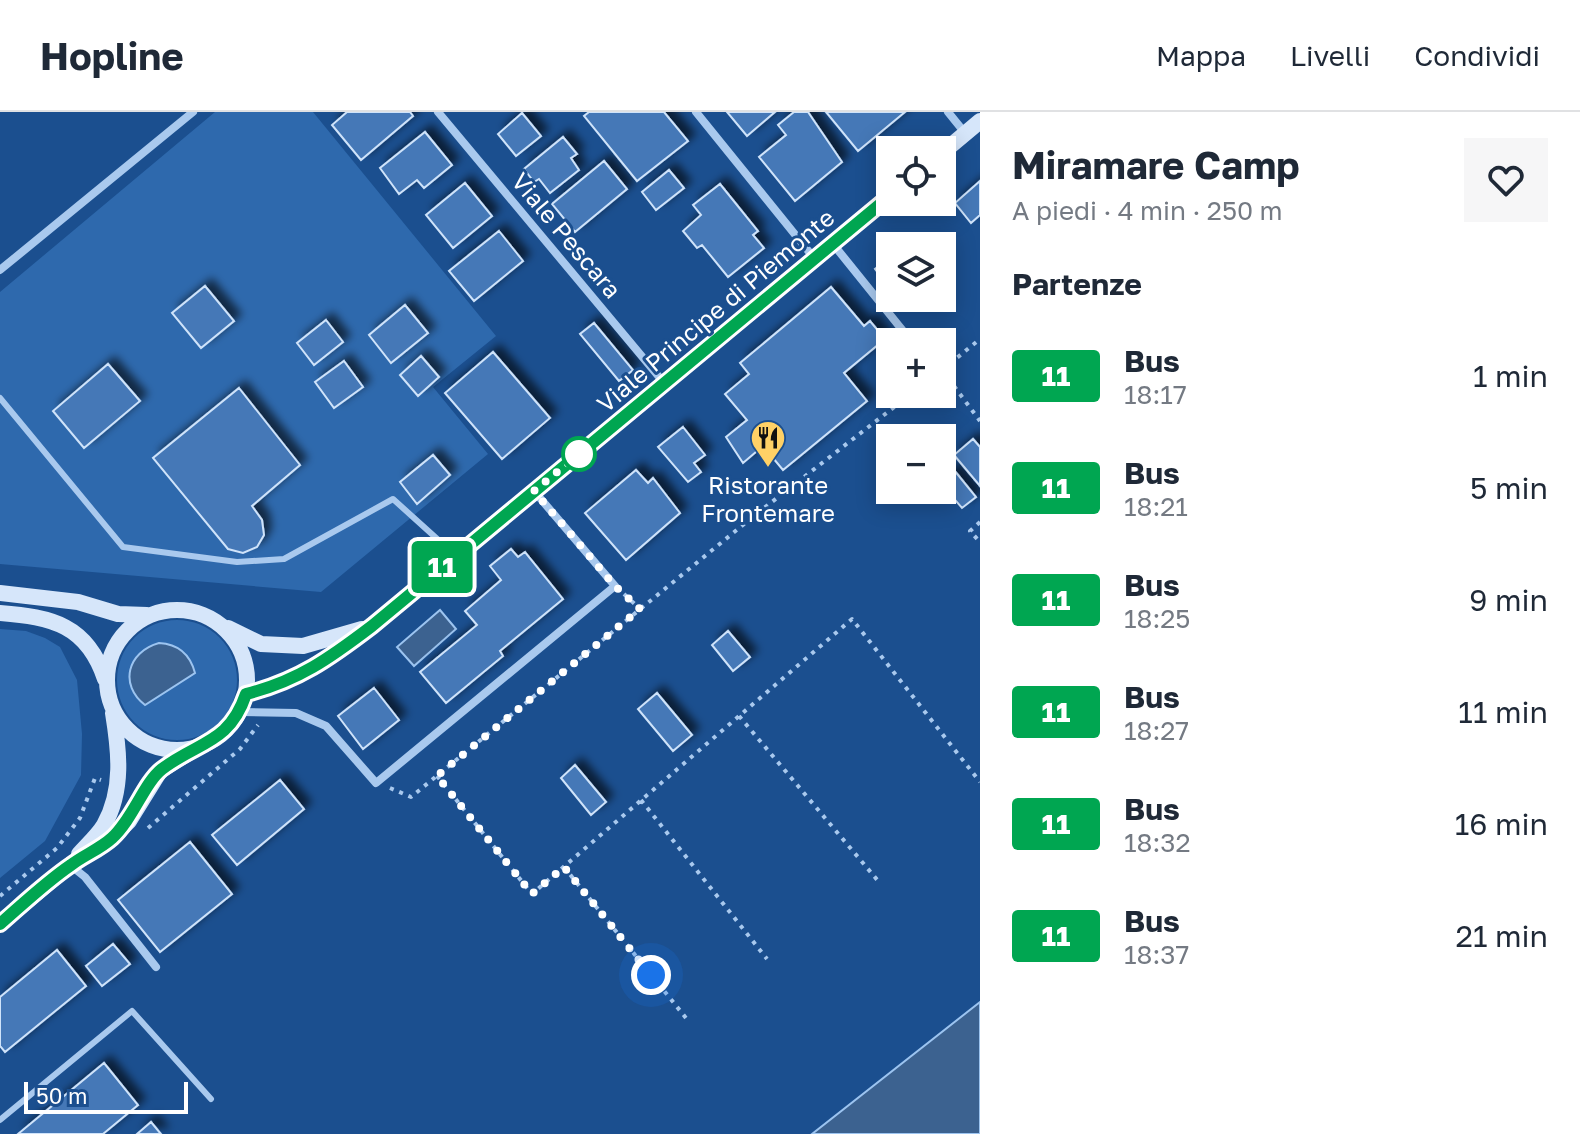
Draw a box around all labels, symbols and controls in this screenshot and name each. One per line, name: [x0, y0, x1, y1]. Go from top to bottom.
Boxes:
text: Hopline: [40, 33, 184, 78]
text: Mappa: [1156, 39, 1246, 72]
text: Livelli: [1290, 39, 1370, 72]
text: Condividi: [1414, 39, 1540, 72]
map controls: [876, 136, 956, 504]
button: locate: [876, 136, 956, 216]
button: heart: [1464, 138, 1548, 222]
text: Miramare Camp: [1012, 142, 1300, 187]
street label: Viale Pescara: [506, 166, 628, 304]
text: A piedi · 4 min · 250 m: [1012, 195, 1283, 226]
street label: Viale Principe di Piemonte: [590, 202, 840, 418]
button: layers: [876, 232, 956, 312]
text: Partenze: [1012, 266, 1142, 302]
button: +: [876, 328, 956, 408]
text: Bus: [1124, 343, 1180, 379]
text: 1 min: [1473, 358, 1548, 394]
text: 11: [1042, 359, 1070, 392]
text: 18:17: [1124, 379, 1187, 410]
restaurant icon: Ristorante Frontemare: [749, 419, 787, 469]
button: −: [876, 424, 956, 504]
unlabelled marker: [562, 437, 596, 471]
text: Bus: [1124, 455, 1180, 491]
place label: Ristorante Frontemare: [701, 470, 835, 527]
text: 5 min: [1470, 470, 1548, 506]
text: 11: [1042, 471, 1070, 504]
text: 18:21: [1124, 491, 1188, 522]
line badge: 11: [406, 541, 478, 593]
text: 11: [428, 550, 456, 583]
text: Bus: [1124, 567, 1180, 603]
text: 9 min: [1469, 582, 1548, 618]
text: 11: [1042, 583, 1070, 616]
text: 18:25: [1124, 603, 1190, 634]
text: Bus: [1124, 679, 1180, 715]
text: 11 min: [1458, 694, 1548, 730]
text: 11: [1042, 695, 1070, 728]
text: 18:27: [1124, 715, 1189, 746]
text: Bus: [1124, 791, 1180, 827]
text: 16 min: [1455, 806, 1548, 842]
text: 11: [1042, 807, 1070, 840]
text: 18:32: [1124, 827, 1191, 858]
text: Bus: [1124, 903, 1180, 939]
text: 21 min: [1456, 918, 1548, 954]
text: 11: [1042, 919, 1070, 952]
text: 18:37: [1124, 939, 1189, 970]
your location: [631, 955, 671, 995]
scale bar: [24, 1078, 188, 1114]
text: 50 m: [36, 1082, 87, 1109]

